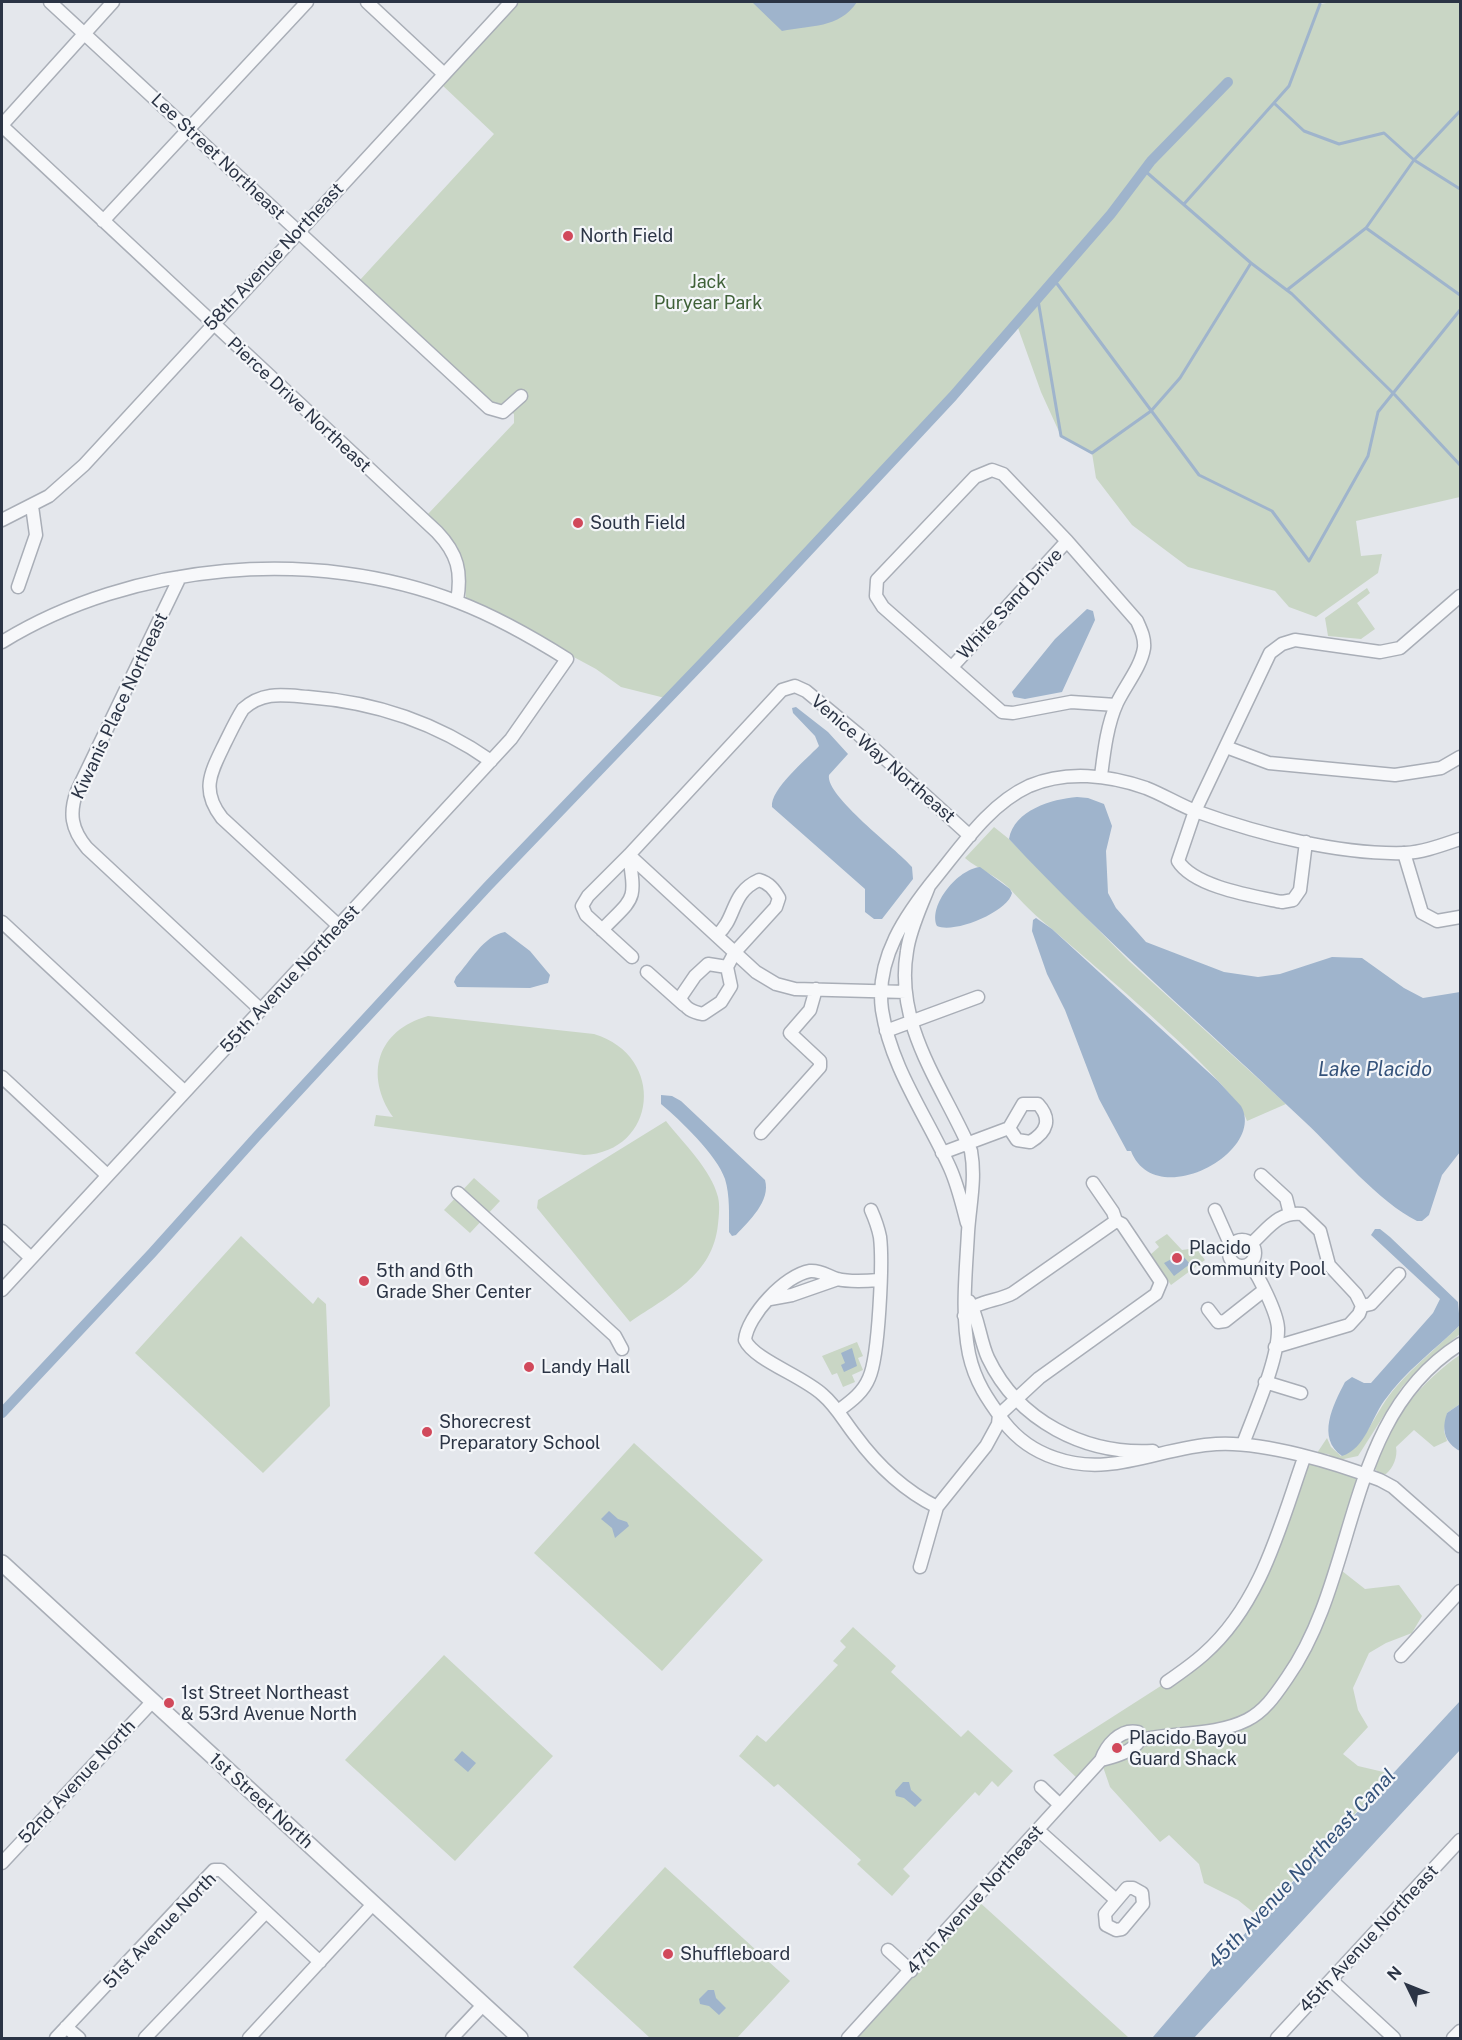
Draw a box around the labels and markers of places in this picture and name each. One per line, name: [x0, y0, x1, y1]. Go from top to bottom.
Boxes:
place label: North Field: [580, 225, 673, 247]
marker: North Field: [561, 229, 575, 243]
place label: South Field: [590, 512, 685, 534]
marker: South Field: [571, 516, 585, 530]
place label: Placido Community Pool: [1189, 1237, 1326, 1280]
marker: Placido Community Pool: [1170, 1251, 1184, 1265]
place label: 5th and 6th Grade Sher Center: [376, 1260, 532, 1302]
marker: 5th and 6th Grade Sher Center: [357, 1274, 371, 1288]
place label: Landy Hall: [541, 1356, 631, 1378]
marker: Landy Hall: [522, 1360, 536, 1374]
place label: Shorecrest Preparatory School: [439, 1411, 601, 1454]
marker: Shorecrest Preparatory School: [420, 1425, 434, 1439]
place label: 1st Street Northeast & 53rd Avenue North: [181, 1682, 357, 1724]
marker: 1st Street Northeast & 53rd Avenue North: [162, 1696, 176, 1710]
place label: Placido Bayou Guard Shack: [1129, 1727, 1247, 1770]
marker: Placido Bayou Guard Shack: [1110, 1741, 1124, 1755]
place label: Shuffleboard: [680, 1943, 790, 1965]
marker: Shuffleboard: [661, 1947, 675, 1961]

